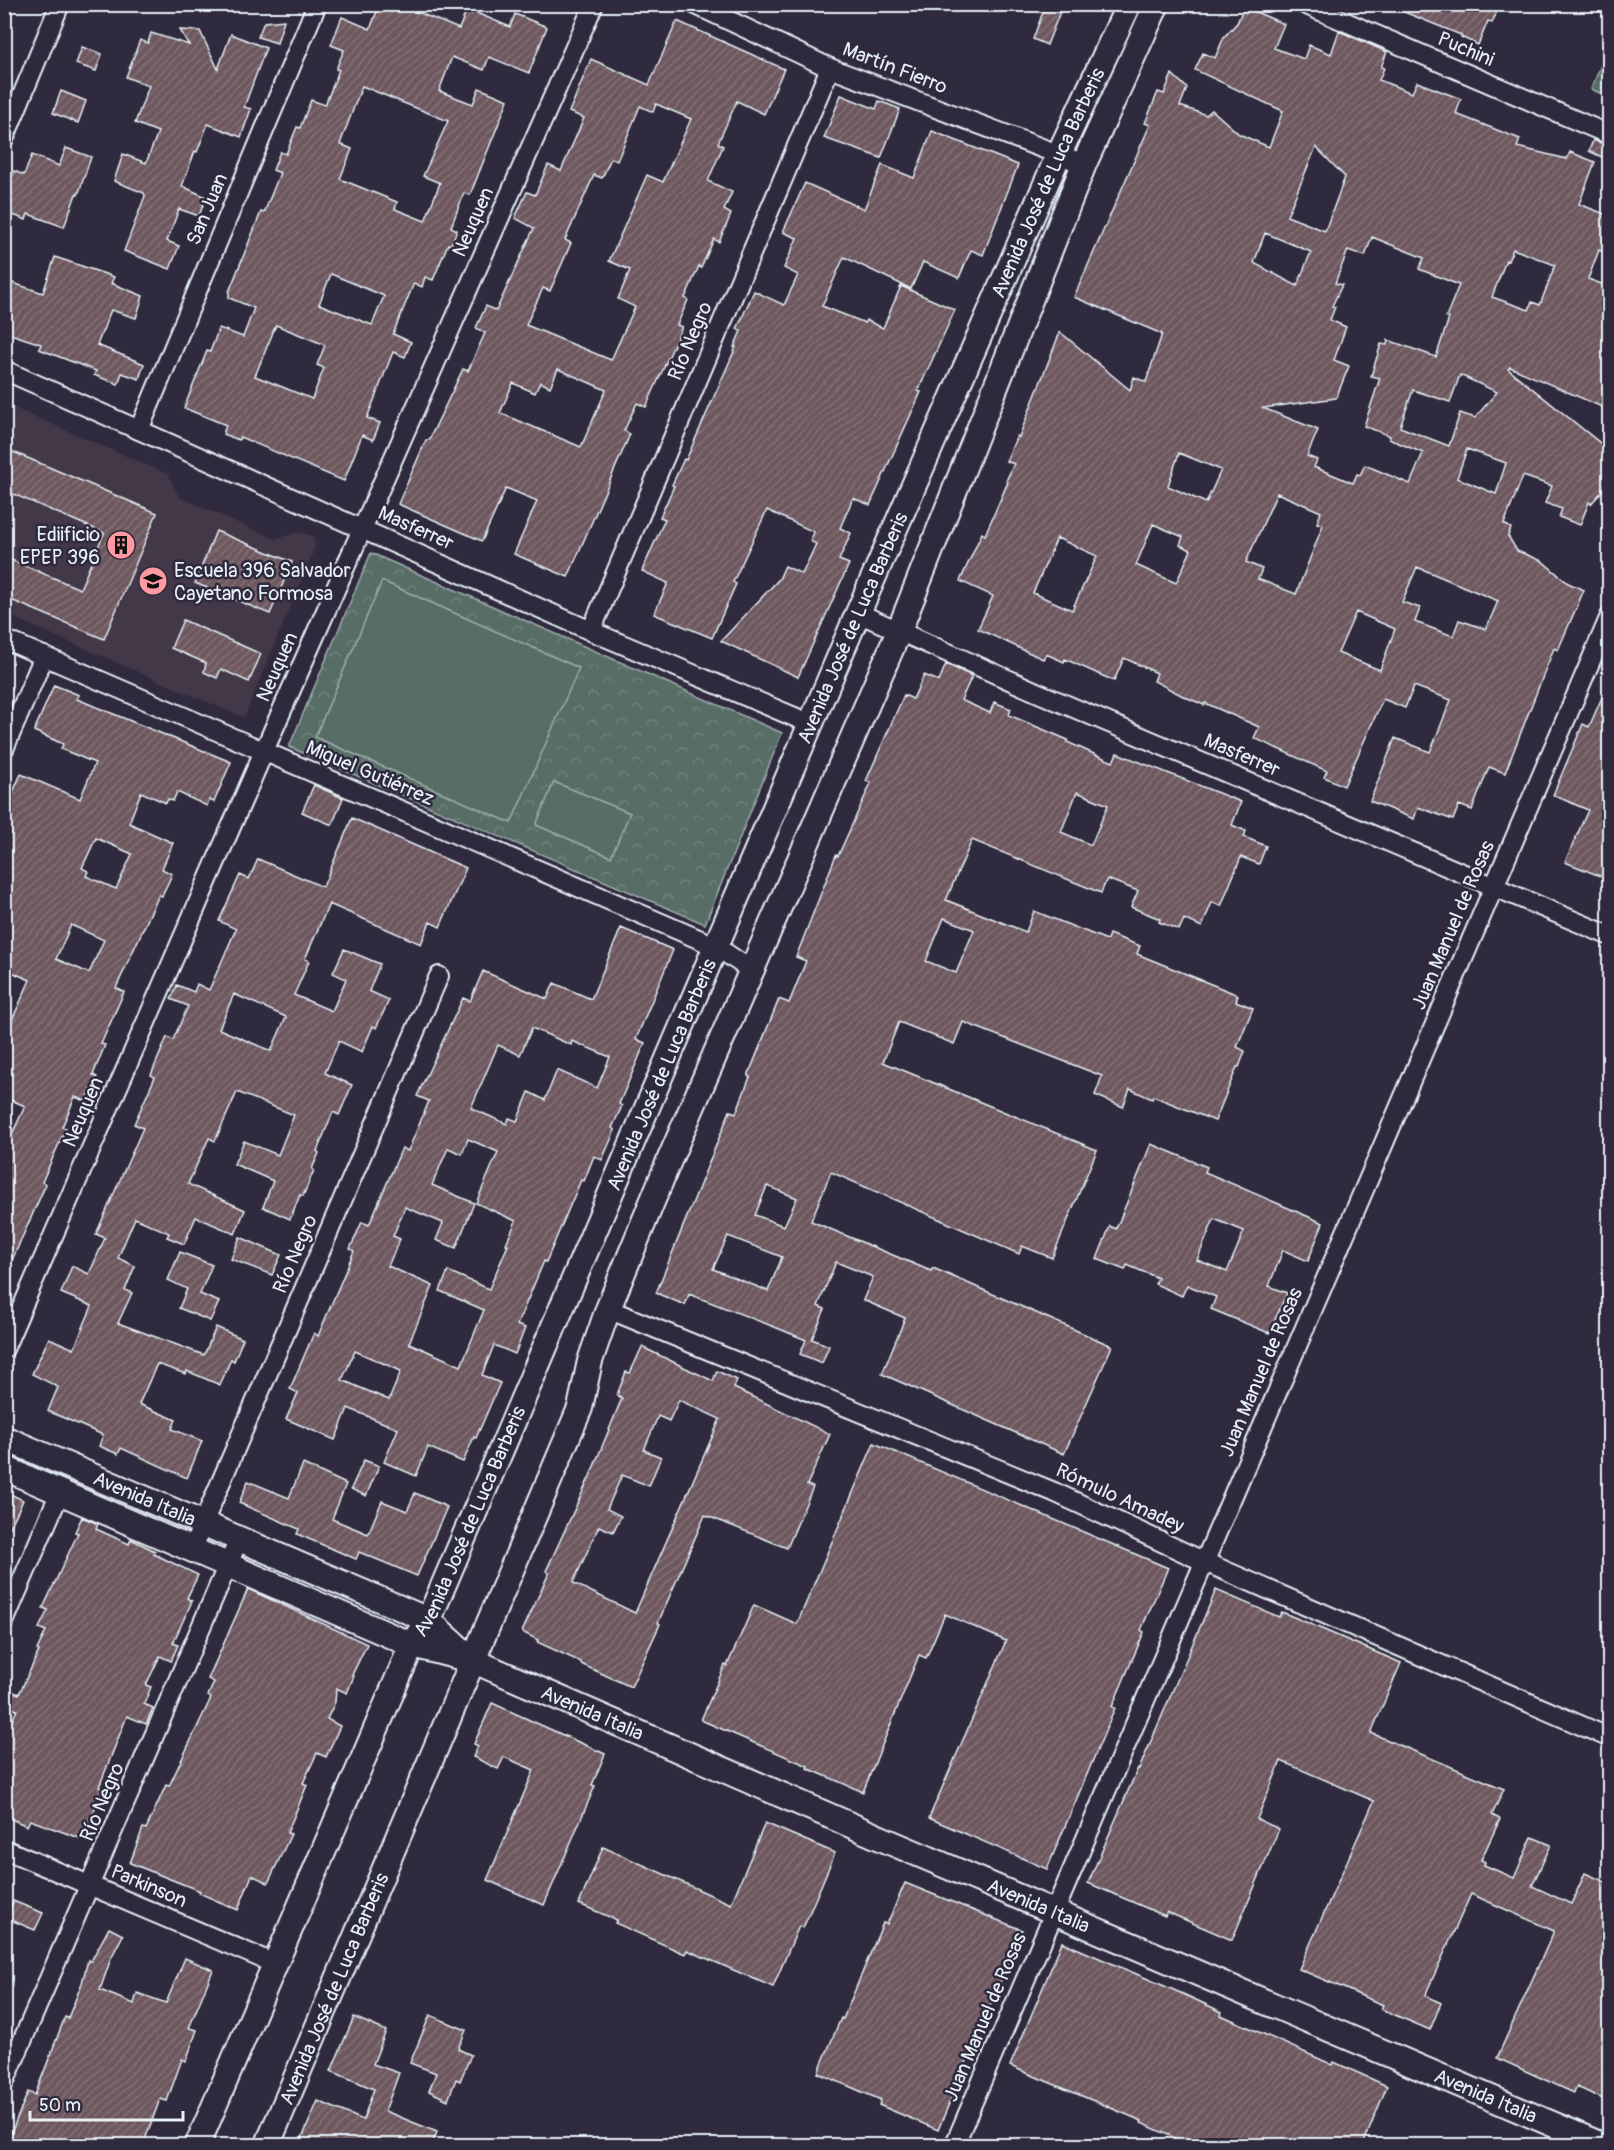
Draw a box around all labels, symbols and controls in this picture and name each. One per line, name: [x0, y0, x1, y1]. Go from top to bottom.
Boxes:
street label: Puchini: [1434, 26, 1498, 72]
street label: Martín Fierro: [839, 37, 951, 100]
street label: Avenida José de Luca Barberis: [985, 64, 1110, 302]
street label: San Juan: [181, 169, 233, 249]
street label: Neuquen: [447, 183, 499, 261]
street label: Río Negro: [662, 298, 718, 384]
street label: Masferrer: [374, 500, 458, 556]
street label: Avenida José de Luca Barberis: [791, 508, 913, 747]
place label: Ediificio EPEP 396: [20, 522, 100, 570]
building icon: Ediificio EPEP 396: [105, 529, 137, 561]
place label: Escuela 396 Salvador Cayetano Formosa: [174, 558, 351, 606]
school or university icon: Escuela 396 Salvador Cayetano Formosa: [137, 565, 169, 597]
street label: Neuquen: [251, 628, 303, 706]
street label: Masferrer: [1200, 728, 1284, 782]
street label: Miguel Gutiérrez: [302, 735, 438, 811]
street label: Juan Manuel de Rosas: [1406, 837, 1500, 1013]
street label: Avenida José de Luca Barberis: [601, 955, 722, 1194]
street label: Neuquen: [57, 1073, 109, 1151]
street label: Río Negro: [267, 1211, 323, 1297]
street label: Juan Manuel de Rosas: [1214, 1284, 1308, 1460]
street label: Avenida José de Luca Barberis: [408, 1402, 531, 1641]
street label: Rómulo Amadey: [1052, 1457, 1188, 1539]
street label: Avenida Italia: [89, 1465, 200, 1531]
street label: Avenida Italia: [537, 1679, 648, 1746]
street label: Río Negro: [74, 1759, 130, 1845]
street label: Parkinson: [107, 1859, 191, 1913]
street label: Avenida José de Luca Barberis: [274, 1869, 394, 2108]
street label: Avenida Italia: [983, 1872, 1094, 1938]
street label: Juan Manuel de Rosas: [938, 1929, 1032, 2105]
street label: Avenida Italia: [1431, 2063, 1541, 2129]
scale bar: [30, 2084, 183, 2122]
text: 50 m: [39, 2094, 81, 2117]

